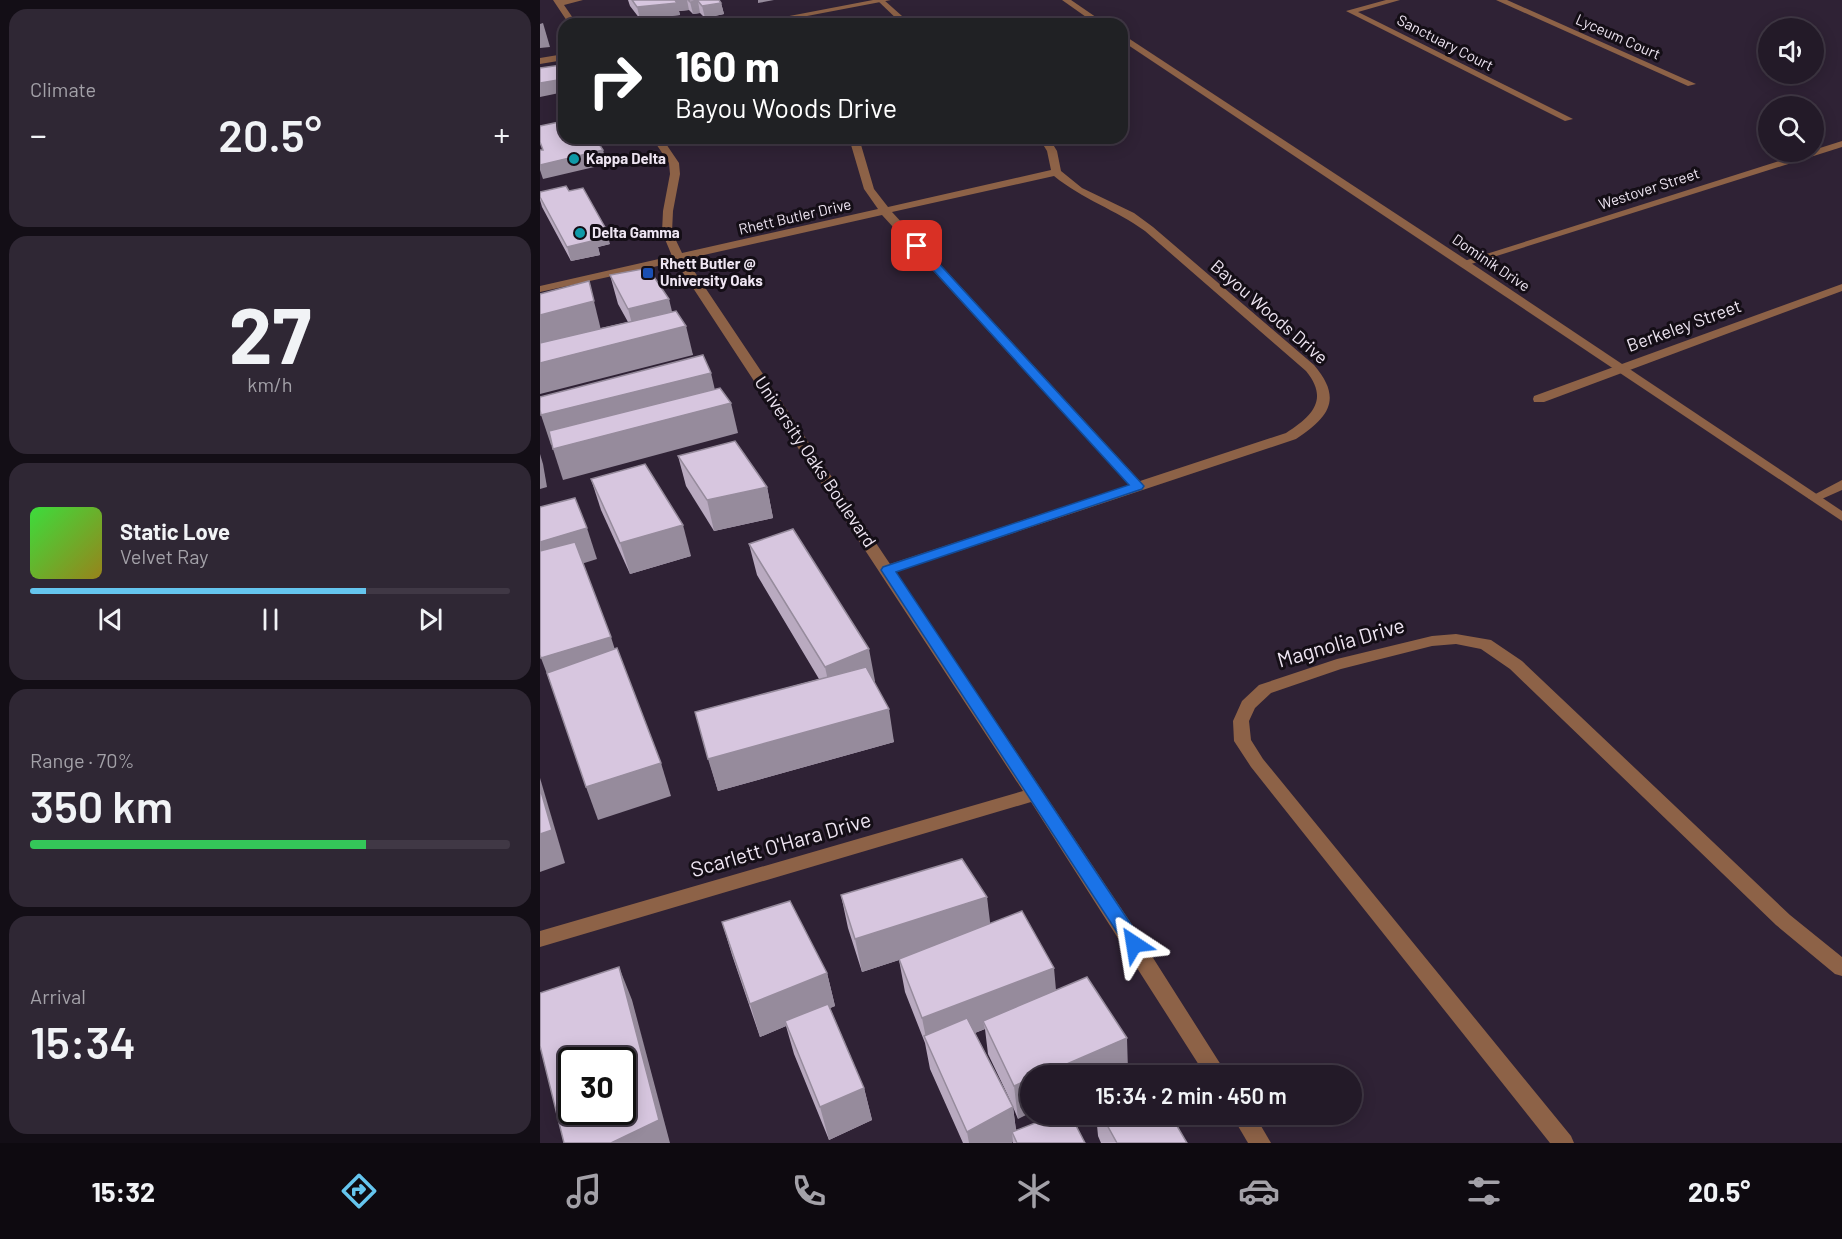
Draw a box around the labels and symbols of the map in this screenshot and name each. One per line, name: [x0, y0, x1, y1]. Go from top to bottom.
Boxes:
street label: Lyceum Court: [1573, 9, 1663, 63]
street label: Sanctuary Court: [1394, 10, 1497, 74]
place label: Kappa Delta: [586, 149, 666, 167]
marker: Kappa Delta: [567, 152, 581, 166]
street label: Westover Street: [1596, 163, 1701, 213]
street label: Rhett Butler Drive: [737, 194, 853, 238]
pin: [891, 220, 942, 271]
place label: Delta Gamma: [592, 223, 680, 241]
marker: Delta Gamma: [573, 226, 587, 240]
street label: Dominik Drive: [1449, 230, 1534, 295]
place label: Rhett Butler @ University Oaks: [660, 254, 763, 289]
street label: Bayou Woods Drive: [1207, 254, 1333, 368]
marker: Rhett Butler @ University Oaks: [641, 266, 655, 280]
street label: Berkeley Street: [1623, 294, 1744, 356]
street label: University Oaks Boulevard: [750, 372, 881, 551]
street label: Magnolia Drive: [1274, 611, 1407, 672]
street label: Scarlett O'Hara Drive: [687, 806, 874, 881]
position arrow: [1102, 912, 1166, 976]
speed limit sign: 30: [558, 1047, 636, 1125]

